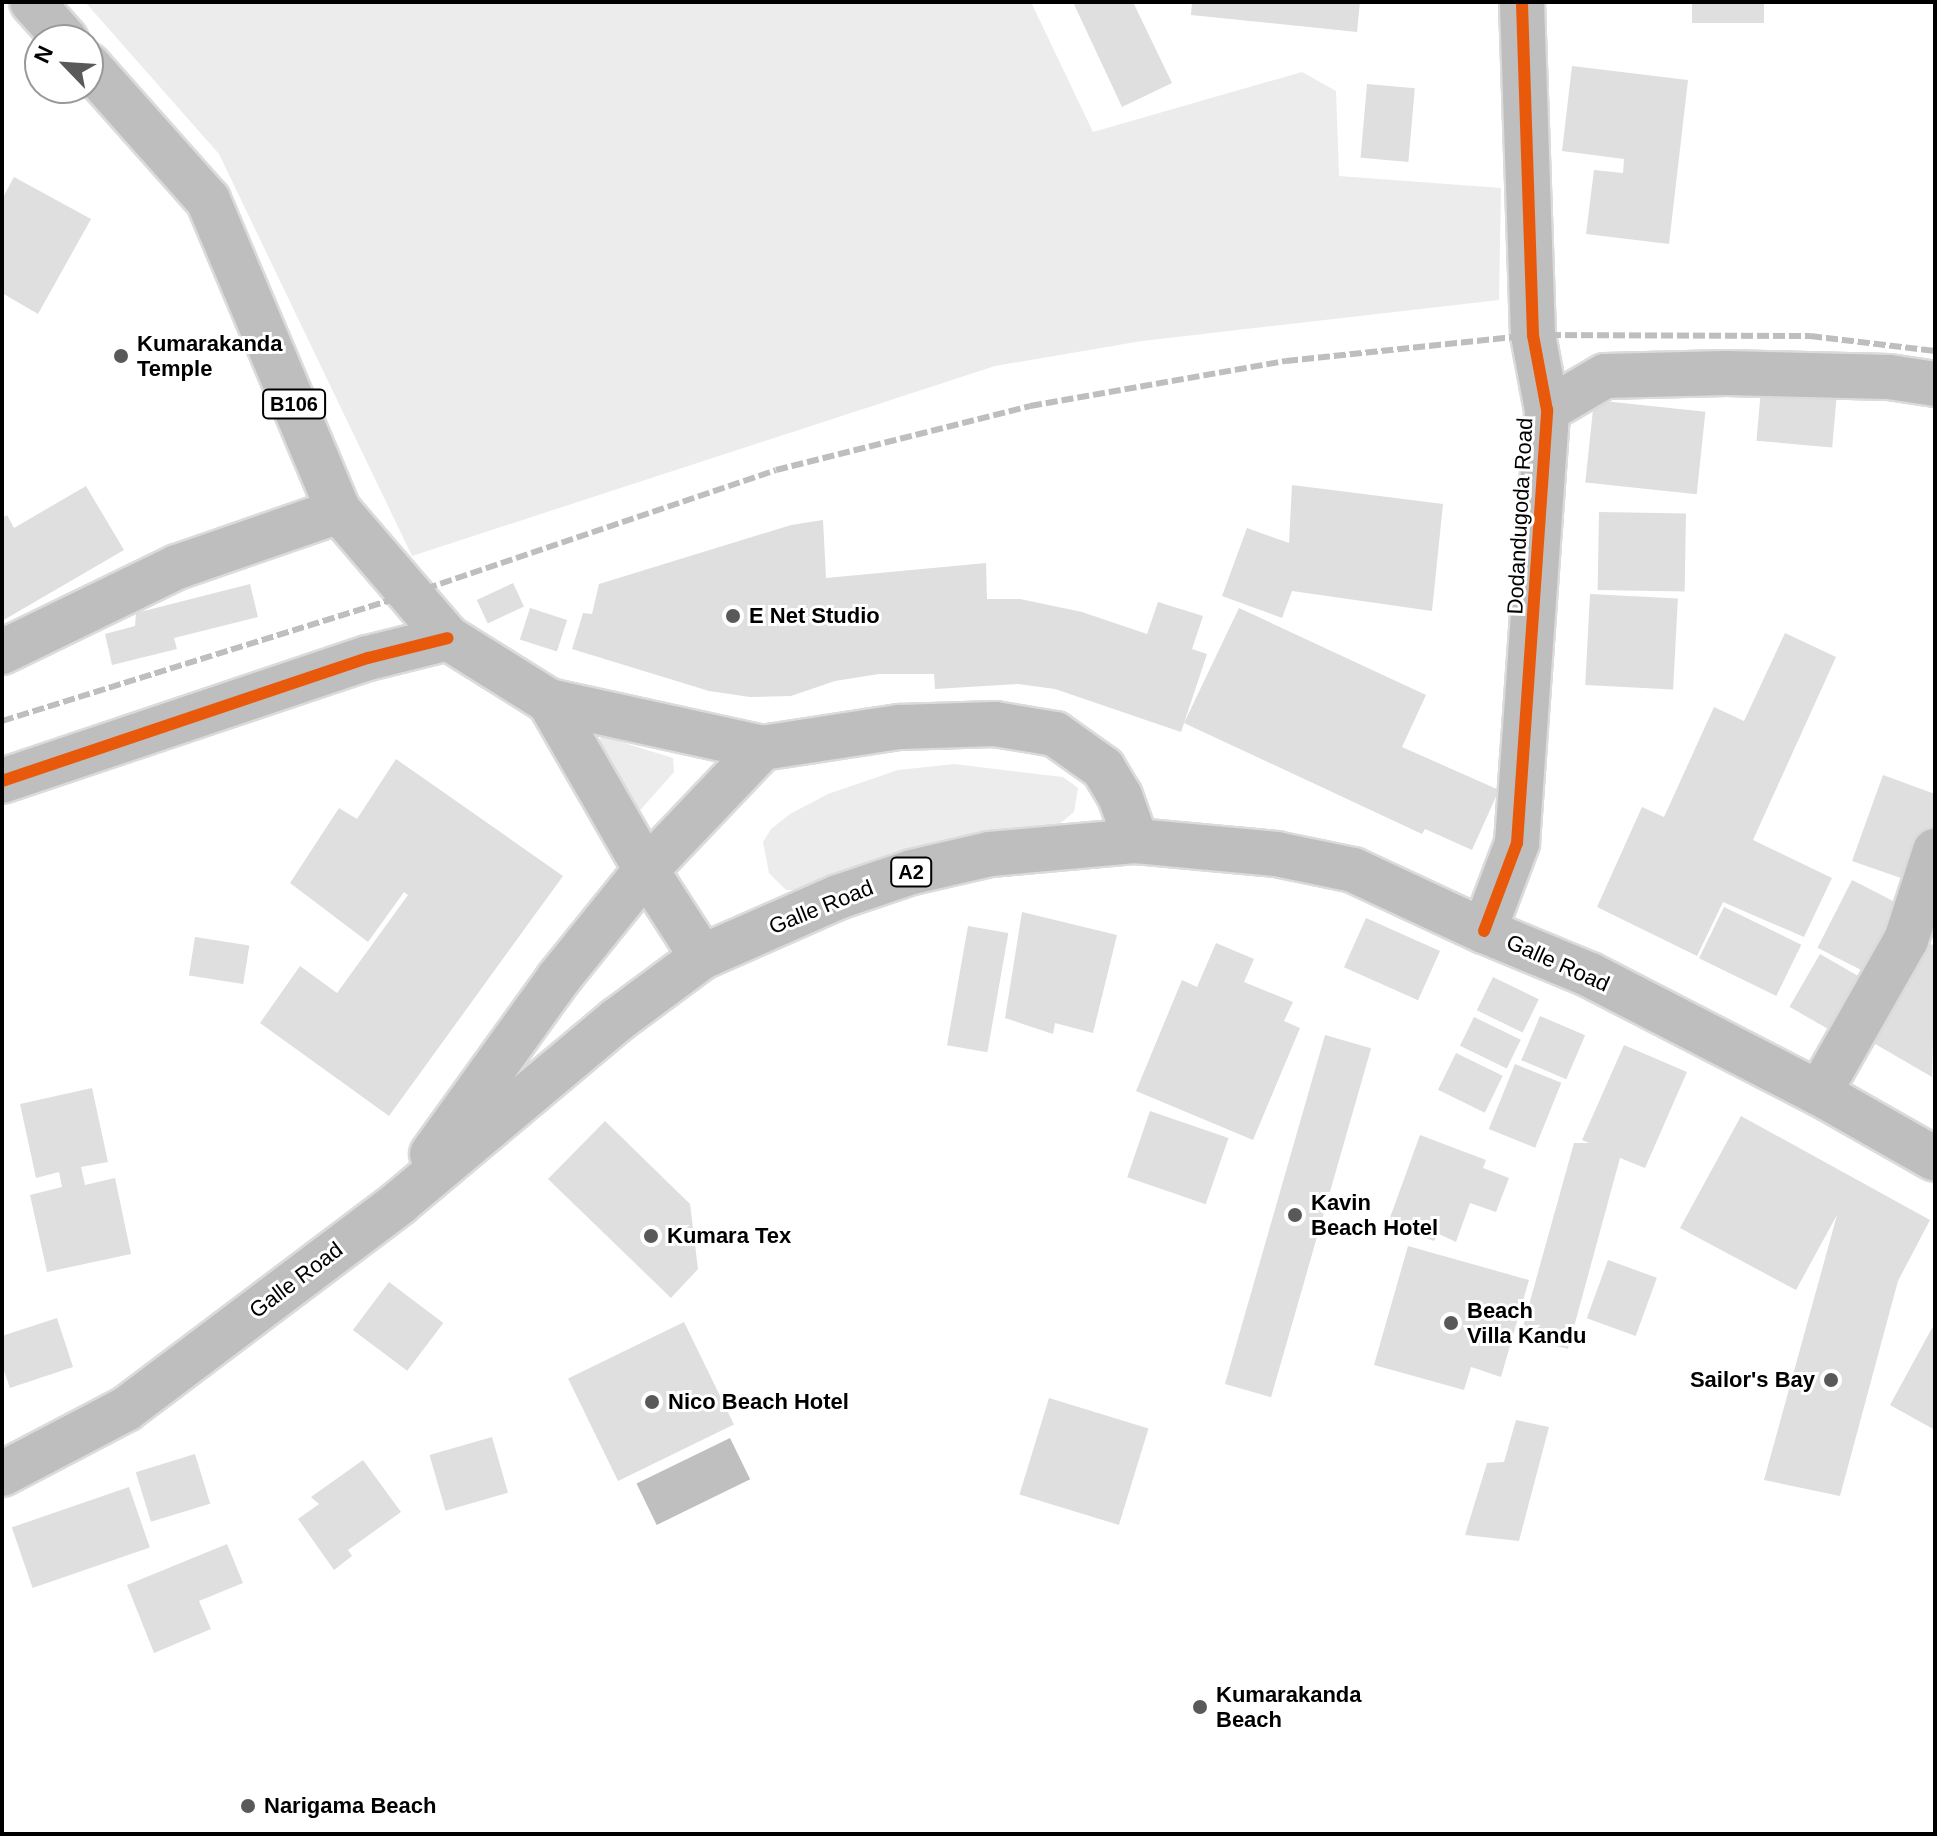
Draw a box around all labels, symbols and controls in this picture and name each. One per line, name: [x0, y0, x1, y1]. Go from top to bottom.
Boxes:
north arrow: [24, 24, 104, 104]
text: N: [29, 42, 58, 67]
place label: Kumarakanda Temple: [137, 330, 283, 382]
marker: Kumarakanda Temple: [112, 347, 130, 365]
road number: B106: [262, 388, 326, 420]
street label: Dodandugoda Road: [1502, 417, 1538, 615]
place label: E Net Studio: [749, 603, 880, 629]
marker: E Net Studio: [724, 607, 742, 625]
road number: A2: [889, 856, 933, 888]
street label: Galle Road: [765, 874, 877, 940]
street label: Galle Road: [1502, 929, 1614, 997]
place label: Kavin Beach Hotel: [1311, 1189, 1438, 1240]
marker: Kavin Beach Hotel: [1286, 1206, 1304, 1224]
place label: Kumara Tex: [667, 1223, 791, 1249]
marker: Kumara Tex: [642, 1227, 660, 1245]
street label: Galle Road: [244, 1236, 348, 1324]
place label: Beach Villa Kandu: [1467, 1297, 1586, 1348]
marker: Beach Villa Kandu: [1442, 1314, 1460, 1332]
place label: Sailor's Bay: [1690, 1367, 1815, 1393]
marker: Sailor's Bay: [1822, 1371, 1840, 1389]
place label: Nico Beach Hotel: [668, 1389, 849, 1415]
marker: Nico Beach Hotel: [643, 1393, 661, 1411]
place label: Kumarakanda Beach: [1216, 1681, 1362, 1732]
marker: Kumarakanda Beach: [1191, 1698, 1209, 1716]
place label: Narigama Beach: [264, 1793, 436, 1819]
marker: Narigama Beach: [239, 1797, 257, 1815]

